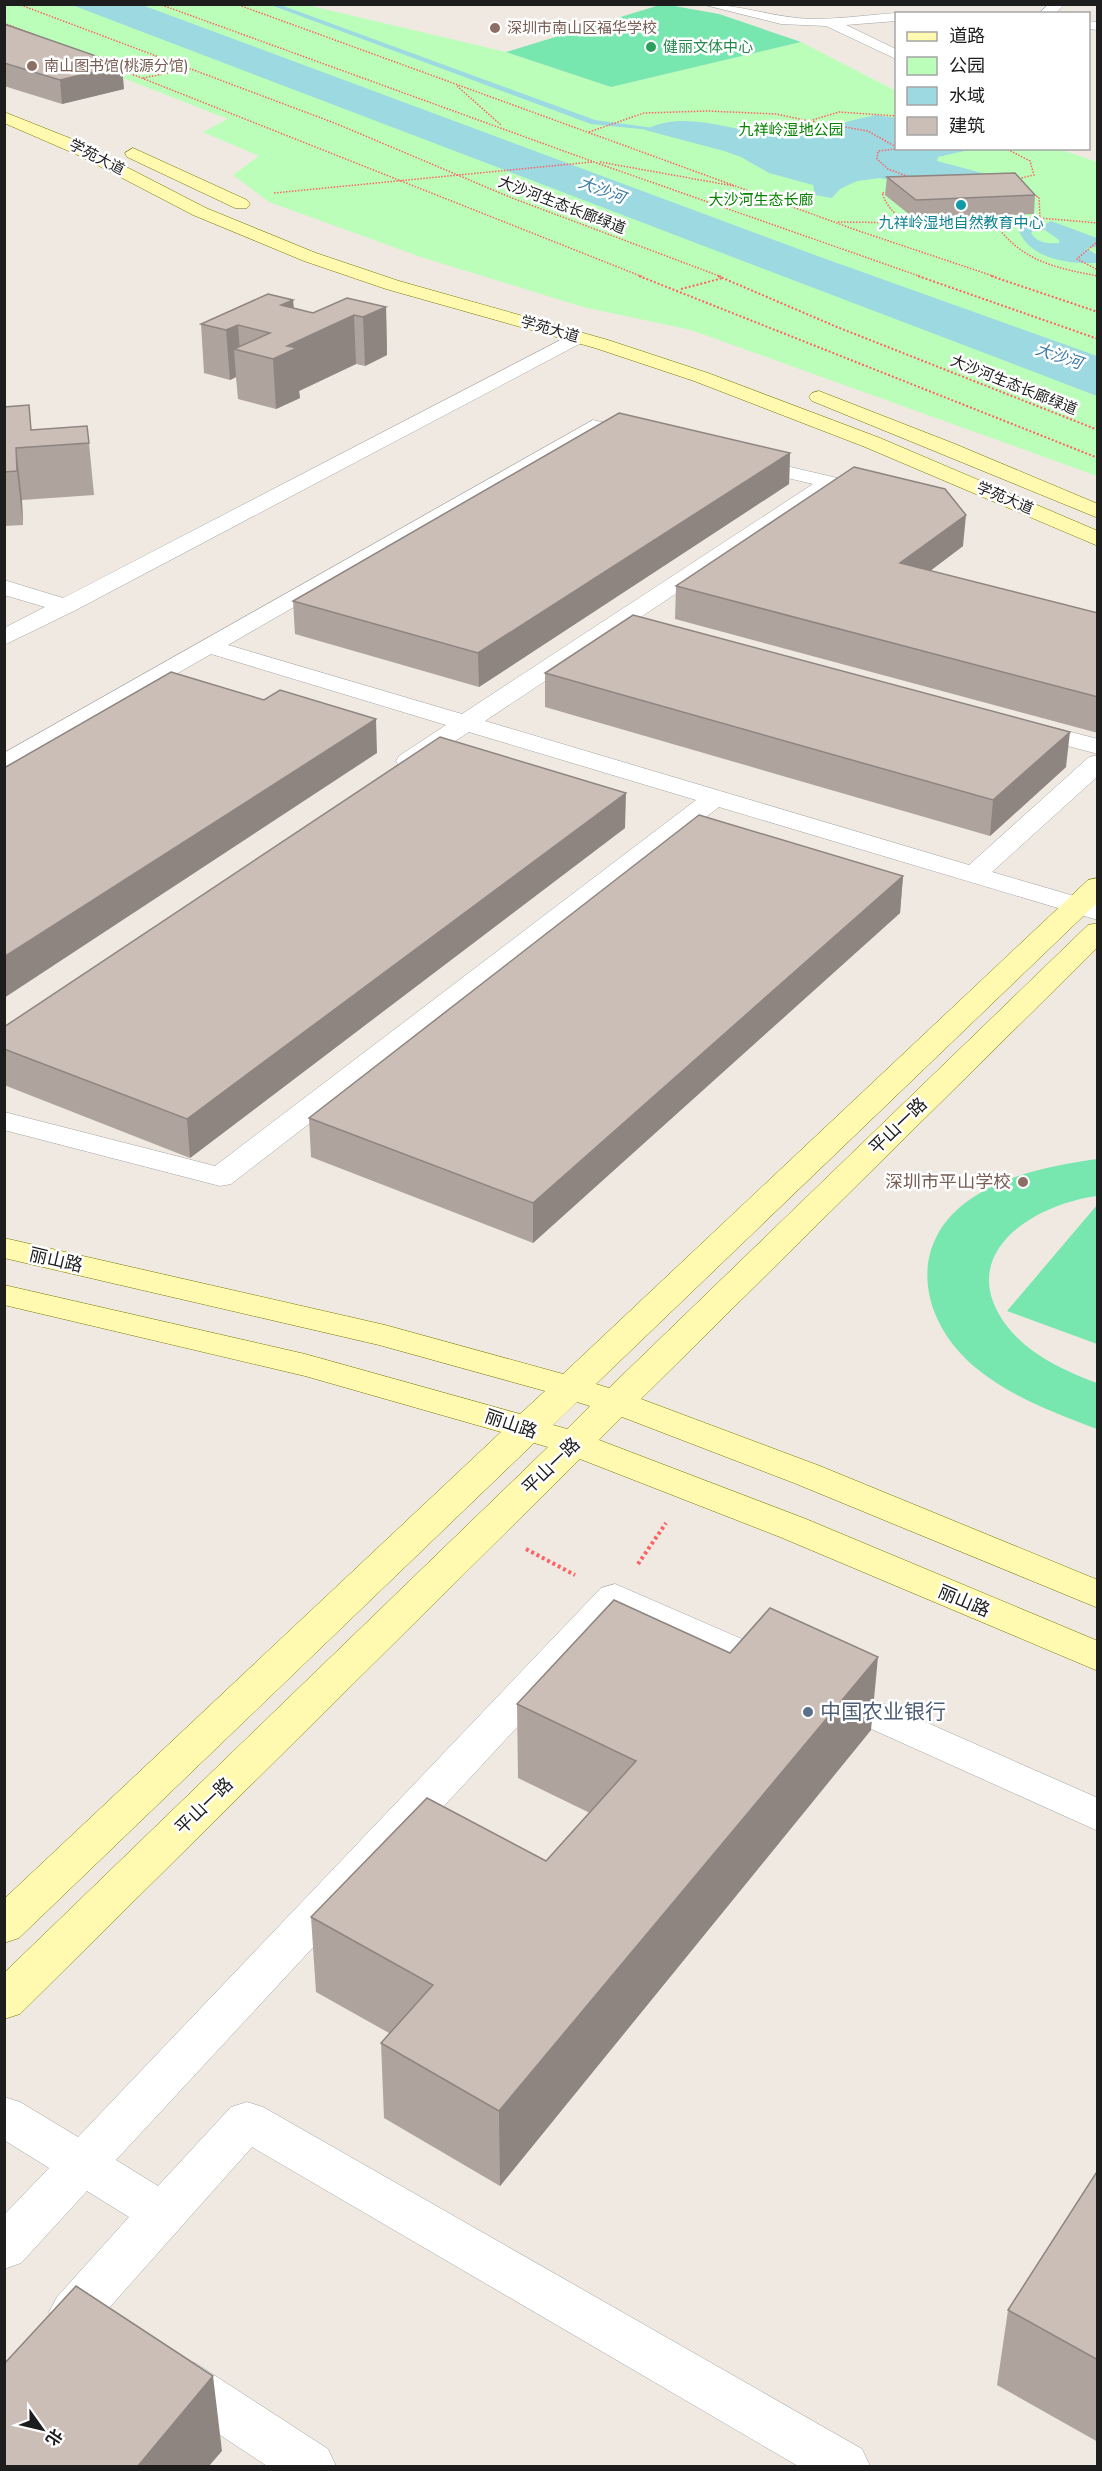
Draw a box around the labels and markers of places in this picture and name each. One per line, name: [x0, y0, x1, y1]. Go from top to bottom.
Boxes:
place label: 深圳市南山区福华学校: [507, 17, 657, 39]
marker: 深圳市南山区福华学校: [488, 21, 502, 35]
place label: 健丽文体中心: [663, 36, 753, 58]
marker: 健丽文体中心: [644, 40, 658, 54]
place label: 南山图书馆(桃源分馆): [44, 55, 188, 77]
marker: 南山图书馆(桃源分馆): [25, 59, 39, 73]
marker: 九祥岭湿地自然教育中心: [954, 198, 968, 212]
place label: 九祥岭湿地自然教育中心: [878, 212, 1044, 234]
place label: 深圳市平山学校: [885, 1169, 1011, 1195]
marker: 深圳市平山学校: [1016, 1175, 1030, 1189]
place label: 中国农业银行: [820, 1697, 946, 1727]
marker: 中国农业银行: [801, 1705, 815, 1719]

